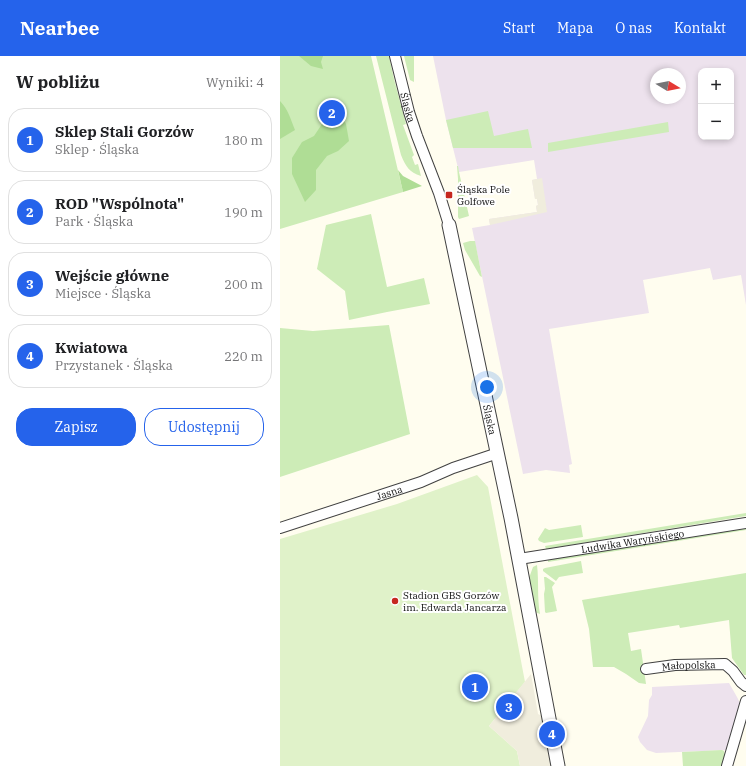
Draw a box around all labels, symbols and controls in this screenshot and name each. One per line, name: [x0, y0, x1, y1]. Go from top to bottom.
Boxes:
text: Nearbee: [20, 16, 99, 40]
text: Start: [503, 19, 535, 37]
text: Mapa: [557, 19, 593, 37]
text: O nas: [615, 19, 652, 37]
text: Kontakt: [674, 19, 726, 37]
north arrow: [650, 68, 686, 104]
map controls: [698, 68, 734, 140]
button: +: [698, 68, 734, 104]
text: W pobliżu: [16, 71, 100, 93]
text: Wyniki: 4: [206, 74, 264, 91]
street label: Śląska: [398, 91, 419, 125]
pin: 2: [319, 98, 345, 128]
button: −: [698, 104, 734, 140]
text: Sklep Stali Gorzów: [55, 122, 194, 141]
text: 1: [26, 132, 34, 149]
text: 180 m: [224, 132, 263, 149]
text: Sklep · Śląska: [55, 141, 139, 158]
place label: Śląska Pole Golfowe: [457, 183, 510, 208]
marker: Śląska Pole Golfowe: [444, 190, 454, 200]
text: ROD "Wspólnota": [55, 194, 184, 213]
text: 2: [26, 204, 34, 221]
text: 190 m: [224, 204, 263, 221]
text: Park · Śląska: [55, 213, 133, 230]
text: Wejście główne: [55, 266, 169, 285]
text: 3: [26, 276, 34, 293]
text: 200 m: [224, 276, 263, 293]
text: Miejsce · Śląska: [55, 285, 151, 302]
text: Kwiatowa: [55, 338, 128, 357]
text: 4: [26, 348, 34, 365]
text: 220 m: [224, 348, 263, 365]
text: Przystanek · Śląska: [55, 357, 173, 374]
your location: [477, 377, 497, 397]
street label: Śląska: [481, 403, 500, 436]
button: Zapisz: [16, 408, 136, 446]
button: Udostępnij: [144, 408, 264, 446]
street label: Jasna: [375, 482, 405, 503]
street label: Ludwika Waryńskiego: [580, 526, 685, 556]
place label: Stadion GBS Gorzów im. Edwarda Jancarza: [403, 589, 507, 614]
marker: Stadion GBS Gorzów im. Edwarda Jancarza: [390, 596, 400, 606]
street label: Małopolska: [661, 658, 716, 673]
pin: 1: [462, 672, 488, 702]
pin: 3: [496, 692, 522, 722]
pin: 4: [539, 719, 565, 749]

